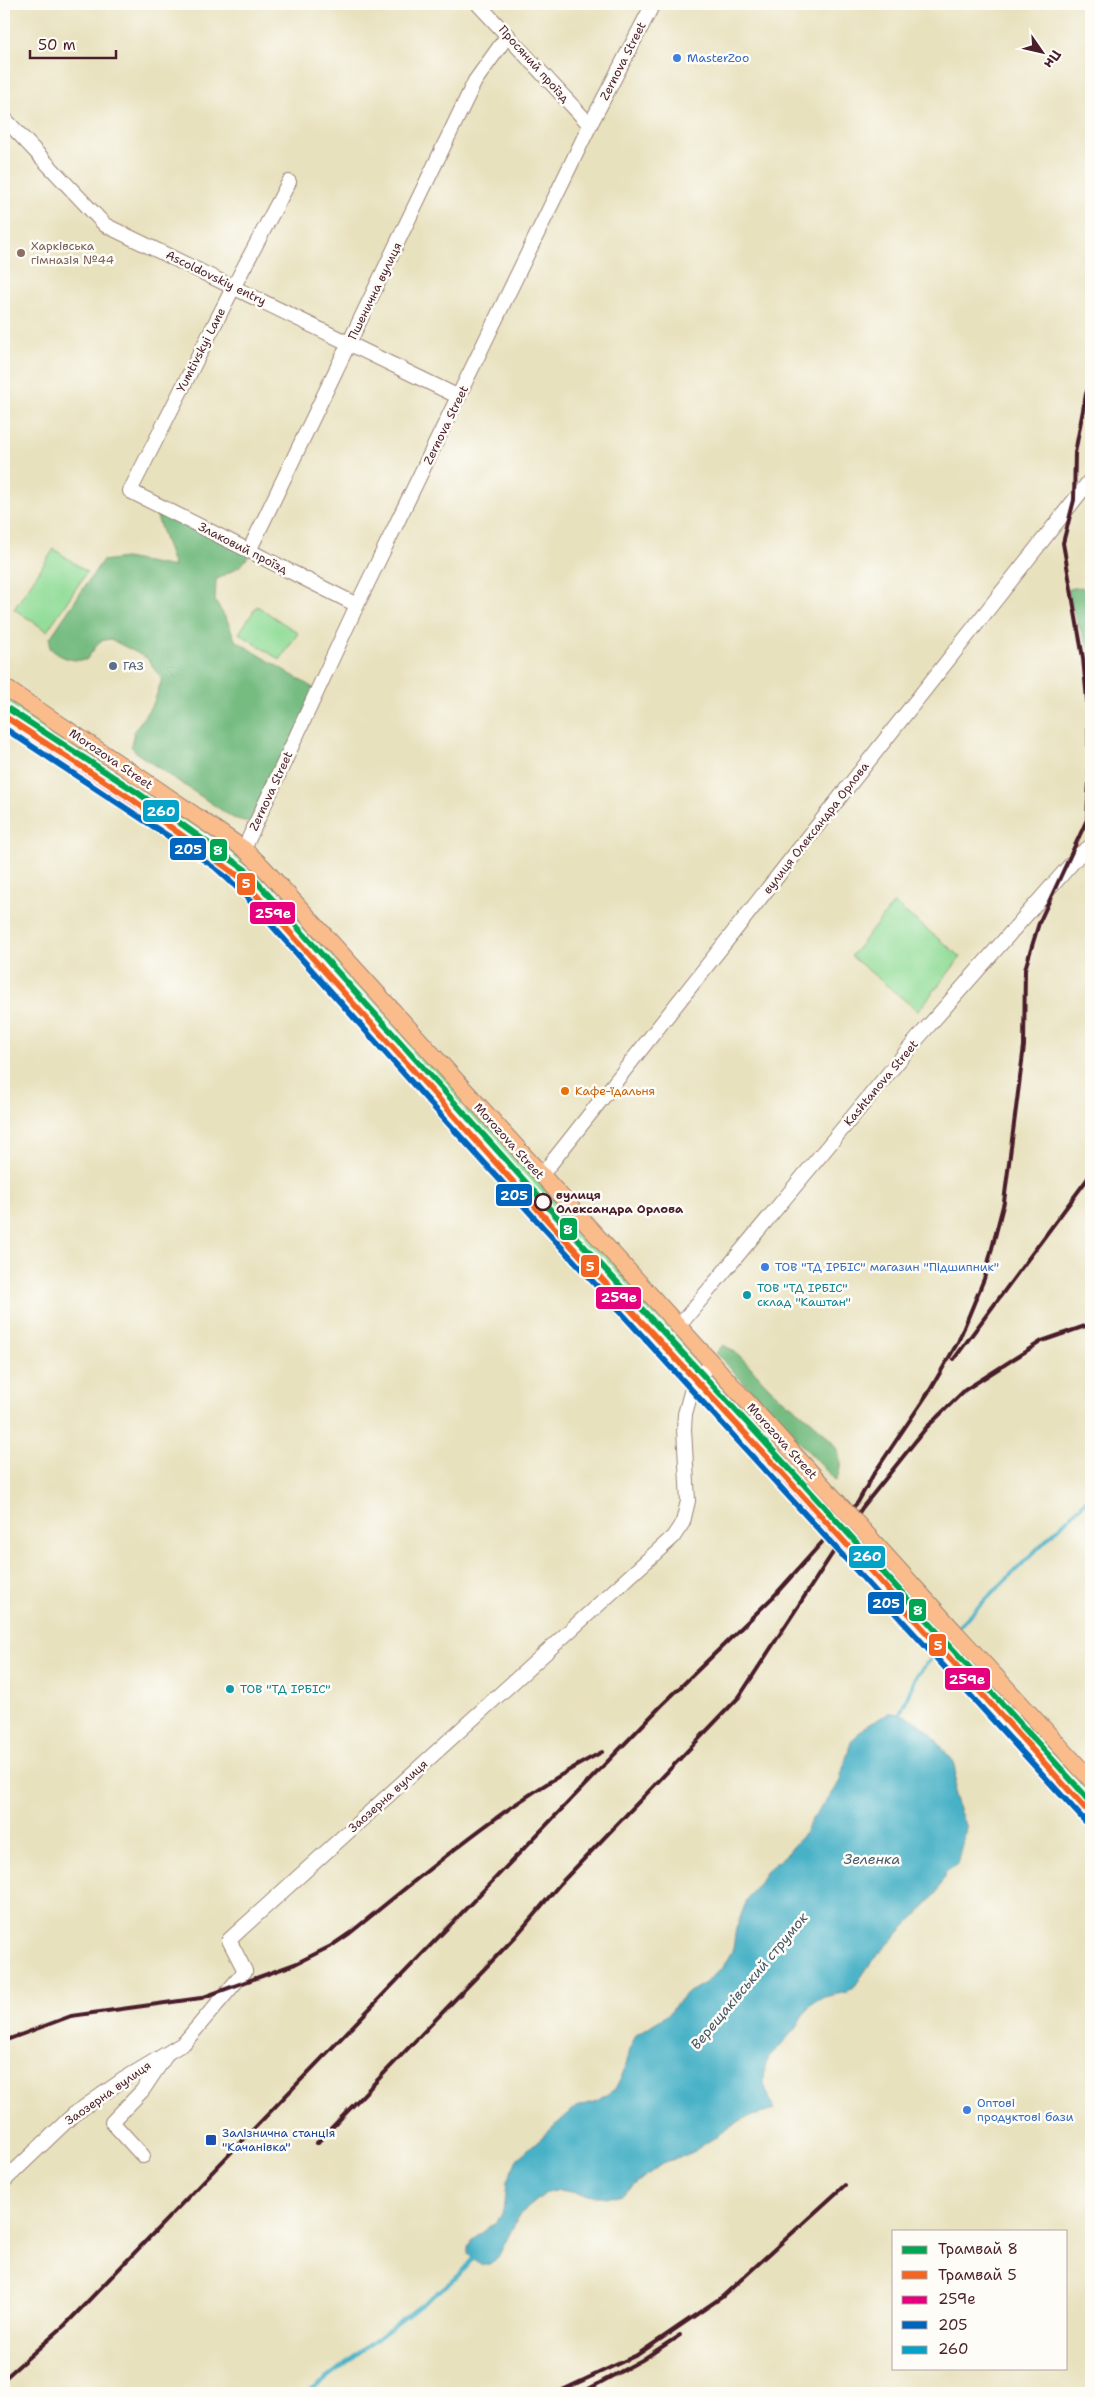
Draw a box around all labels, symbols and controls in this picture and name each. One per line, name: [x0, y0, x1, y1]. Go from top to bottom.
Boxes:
street label: Zernova Street: [596, 19, 650, 103]
street label: Просяний проїзд: [495, 22, 573, 106]
scale bar: [30, 28, 116, 60]
north arrow: [1018, 28, 1068, 78]
text: 50 m: [38, 35, 76, 55]
text: Пн: [1040, 47, 1065, 72]
place label: MasterZoo: [687, 50, 749, 66]
marker: MasterZoo: [671, 52, 683, 64]
place label: Харківська гімназія №44: [31, 238, 114, 268]
street label: Пшенична вулиця: [344, 240, 406, 342]
marker: Харківська гімназія №44: [15, 247, 27, 259]
street label: Ascoldovskiy entry: [163, 247, 269, 309]
street label: Yumtivskyi Lane: [173, 305, 229, 395]
street label: Zernova Street: [420, 383, 472, 467]
street label: Злаковий проїзд: [196, 519, 291, 578]
place label: ГАЗ: [123, 658, 144, 674]
marker: ГАЗ: [107, 660, 119, 672]
street label: Morozova Street: [66, 725, 156, 793]
street label: Zernova Street: [246, 749, 296, 833]
street label: вулиця Олександра Орлова: [760, 758, 873, 897]
line badge: 260: [142, 799, 180, 823]
text: 260: [146, 802, 176, 820]
line badge: 205: [169, 837, 207, 861]
line badge: 8: [209, 838, 228, 862]
text: 205: [174, 840, 202, 858]
text: 8: [213, 841, 223, 859]
line badge: 5: [236, 872, 256, 896]
text: 5: [242, 874, 251, 892]
line badge: 259е: [249, 901, 296, 925]
text: 259е: [255, 904, 291, 922]
street label: Kashtanova Street: [840, 1037, 922, 1129]
place label: Кафе-їдальня: [575, 1083, 655, 1099]
marker: Кафе-їдальня: [559, 1085, 571, 1097]
street label: Morozova Street: [470, 1099, 548, 1183]
line badge: 205: [495, 1183, 533, 1207]
text: 205: [500, 1186, 528, 1204]
place label: вулиця Олександра Орлова: [556, 1187, 684, 1217]
marker: вулиця Олександра Орлова: [534, 1193, 552, 1211]
line badge: 8: [559, 1217, 578, 1241]
text: 8: [563, 1220, 573, 1238]
line badge: 5: [580, 1254, 600, 1278]
text: 5: [586, 1257, 595, 1275]
place label: ТОВ "ТД ІРБІС" магазин "Підшипник": [775, 1259, 999, 1275]
marker: ТОВ "ТД ІРБІС" магазин "Підшипник": [759, 1261, 771, 1273]
place label: ТОВ "ТД ІРБІС" склад "Каштан": [757, 1280, 851, 1310]
line badge: 259е: [595, 1286, 642, 1310]
text: 259е: [601, 1288, 637, 1306]
marker: ТОВ "ТД ІРБІС" склад "Каштан": [741, 1289, 753, 1301]
street label: Morozova Street: [743, 1399, 821, 1483]
line badge: 260: [848, 1545, 886, 1569]
text: 260: [852, 1547, 882, 1565]
line badge: 205: [867, 1591, 905, 1615]
text: 205: [872, 1594, 900, 1612]
line badge: 8: [908, 1598, 927, 1622]
text: 8: [913, 1601, 923, 1619]
line badge: 5: [928, 1633, 947, 1657]
text: 5: [934, 1636, 943, 1654]
line badge: 259е: [944, 1667, 991, 1691]
text: 259е: [949, 1670, 985, 1688]
place label: ТОВ "ТД ІРБІС": [240, 1681, 331, 1697]
marker: ТОВ "ТД ІРБІС": [224, 1683, 236, 1695]
street label: Заозерна вулиця: [345, 1756, 431, 1836]
water label: Зеленка: [844, 1850, 900, 1868]
water label: Верещаківський струмок: [686, 1908, 812, 2053]
street label: Заозерна вулиця: [62, 2057, 154, 2129]
place label: Оптові продуктові бази: [977, 2095, 1074, 2125]
marker: Оптові продуктові бази: [961, 2104, 973, 2116]
place label: Залізнична станція "Качанівка": [222, 2125, 335, 2155]
marker: Залізнична станція "Качанівка": [204, 2133, 218, 2147]
legend: [892, 2230, 1068, 2370]
text: Трамвай 8: [938, 2239, 1018, 2259]
text: Трамвай 5: [938, 2265, 1017, 2285]
text: 259е: [938, 2289, 976, 2309]
text: 205: [938, 2315, 968, 2335]
text: 260: [938, 2339, 968, 2359]

